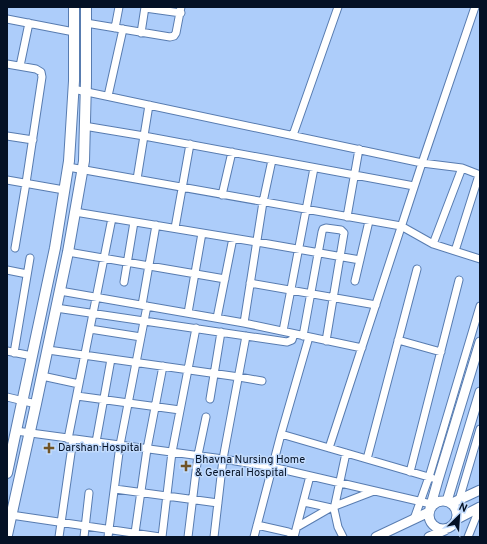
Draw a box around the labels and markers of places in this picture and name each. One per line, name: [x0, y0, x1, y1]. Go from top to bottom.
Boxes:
place label: Darshan Hospital: [58, 441, 142, 455]
marker: Darshan Hospital: [43, 442, 55, 454]
place label: Bhavna Nursing Home & General Hospital: [195, 453, 305, 480]
marker: Bhavna Nursing Home & General Hospital: [180, 460, 192, 472]

